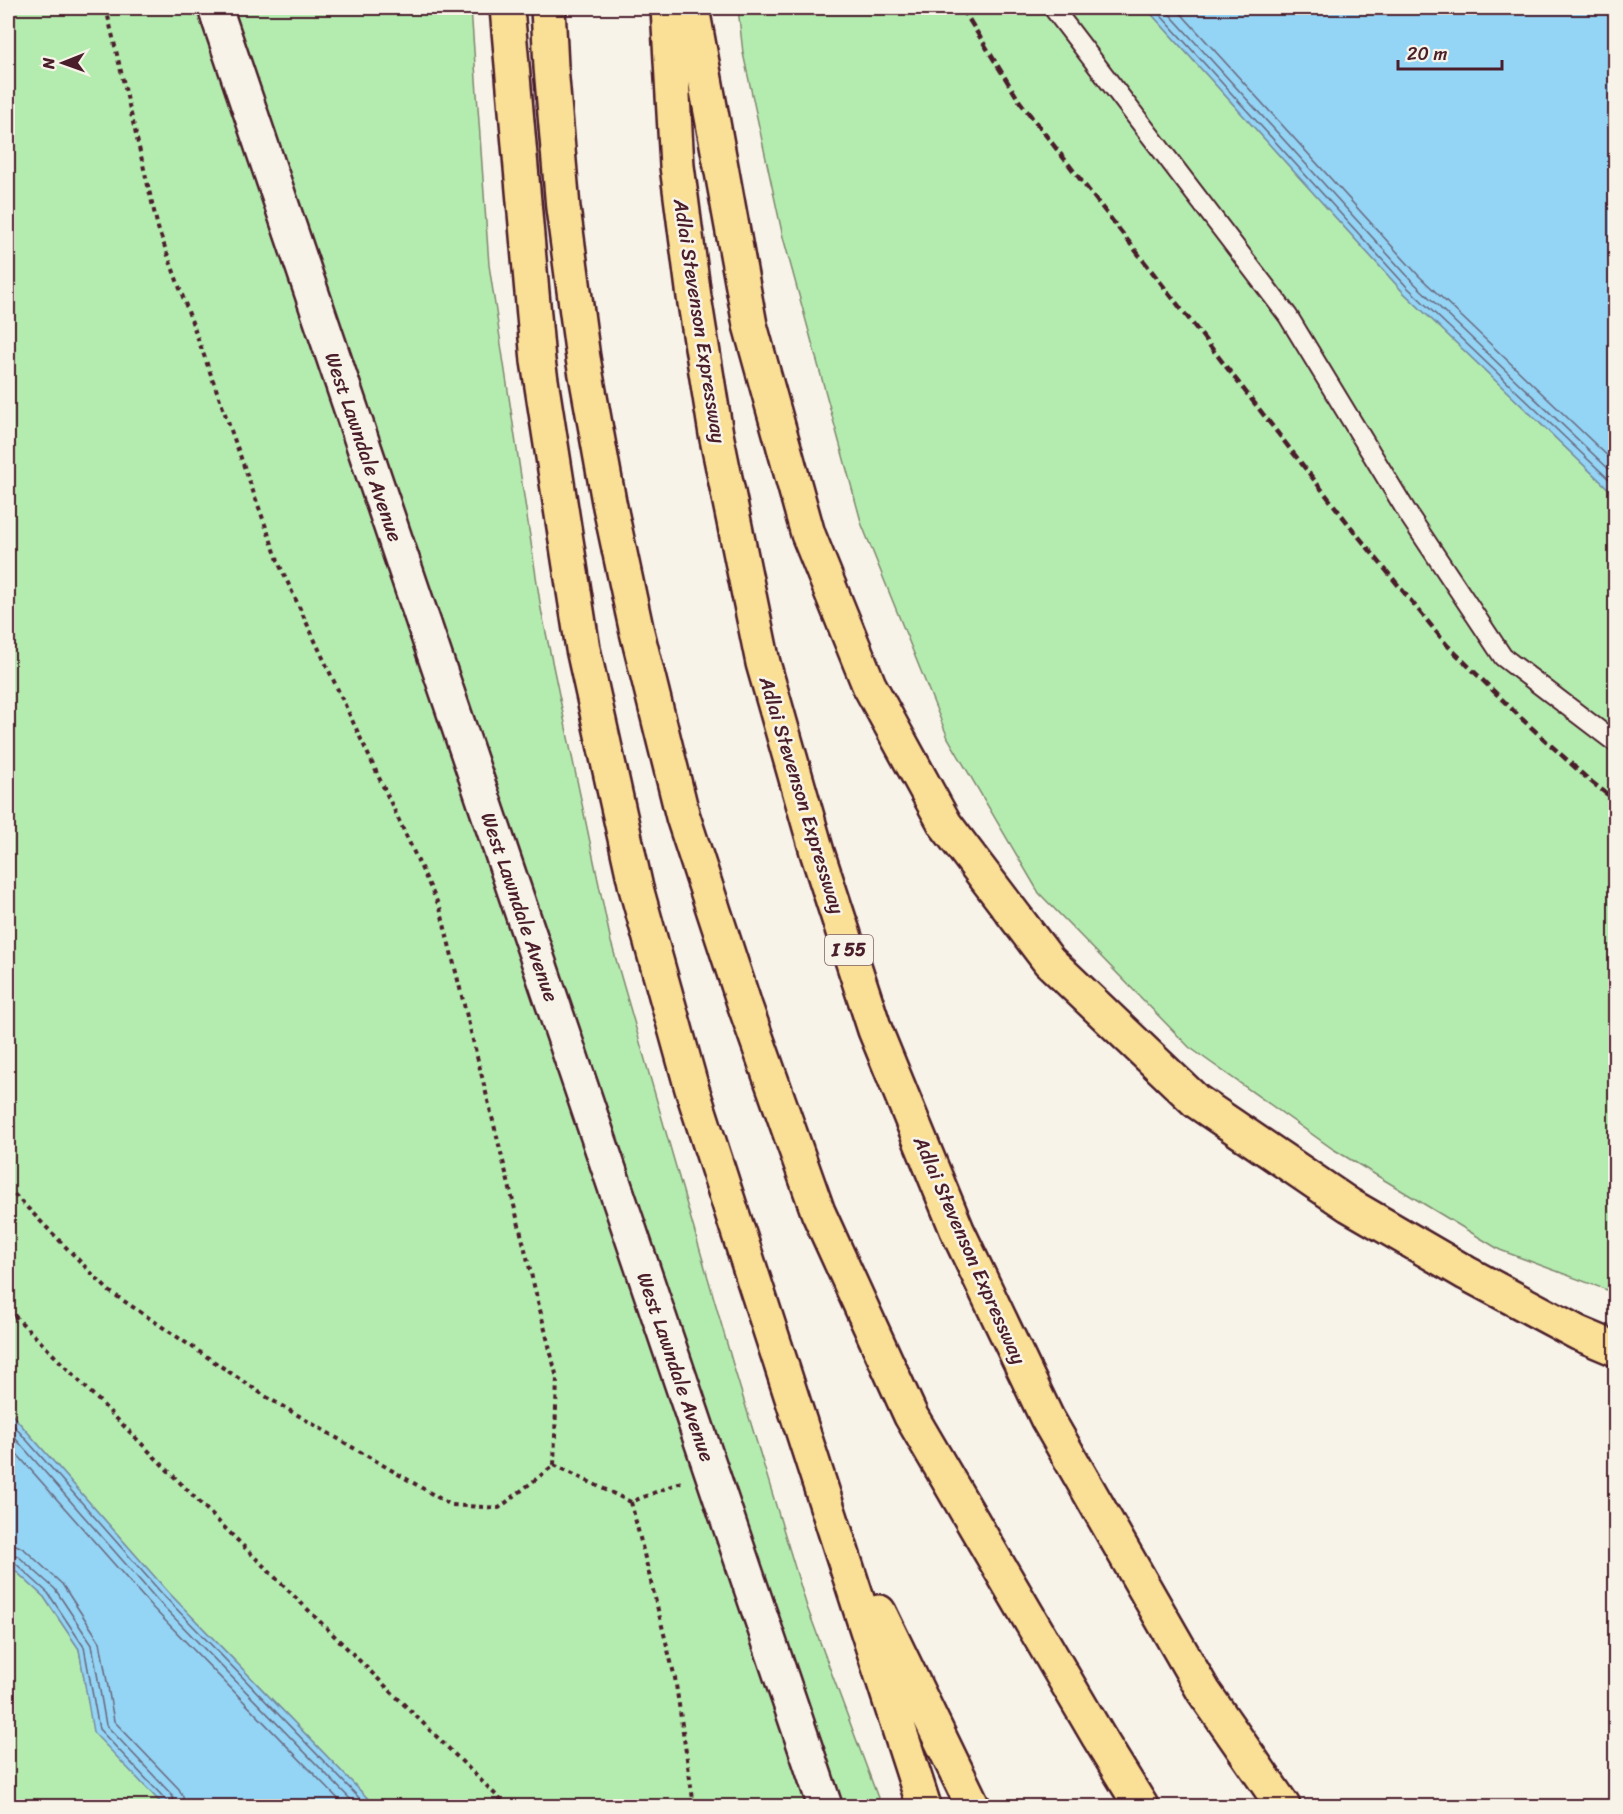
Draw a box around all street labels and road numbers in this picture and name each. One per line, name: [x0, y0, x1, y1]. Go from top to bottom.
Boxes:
street label: Adlai Stevenson Expressway: [663, 195, 736, 446]
street label: West Lawndale Avenue: [315, 347, 412, 547]
street label: Adlai Stevenson Expressway: [748, 671, 855, 919]
street label: West Lawndale Avenue: [471, 807, 568, 1007]
road number: I 55: [825, 935, 873, 965]
street label: Adlai Stevenson Expressway: [903, 1129, 1036, 1371]
street label: West Lawndale Avenue: [627, 1267, 724, 1467]

